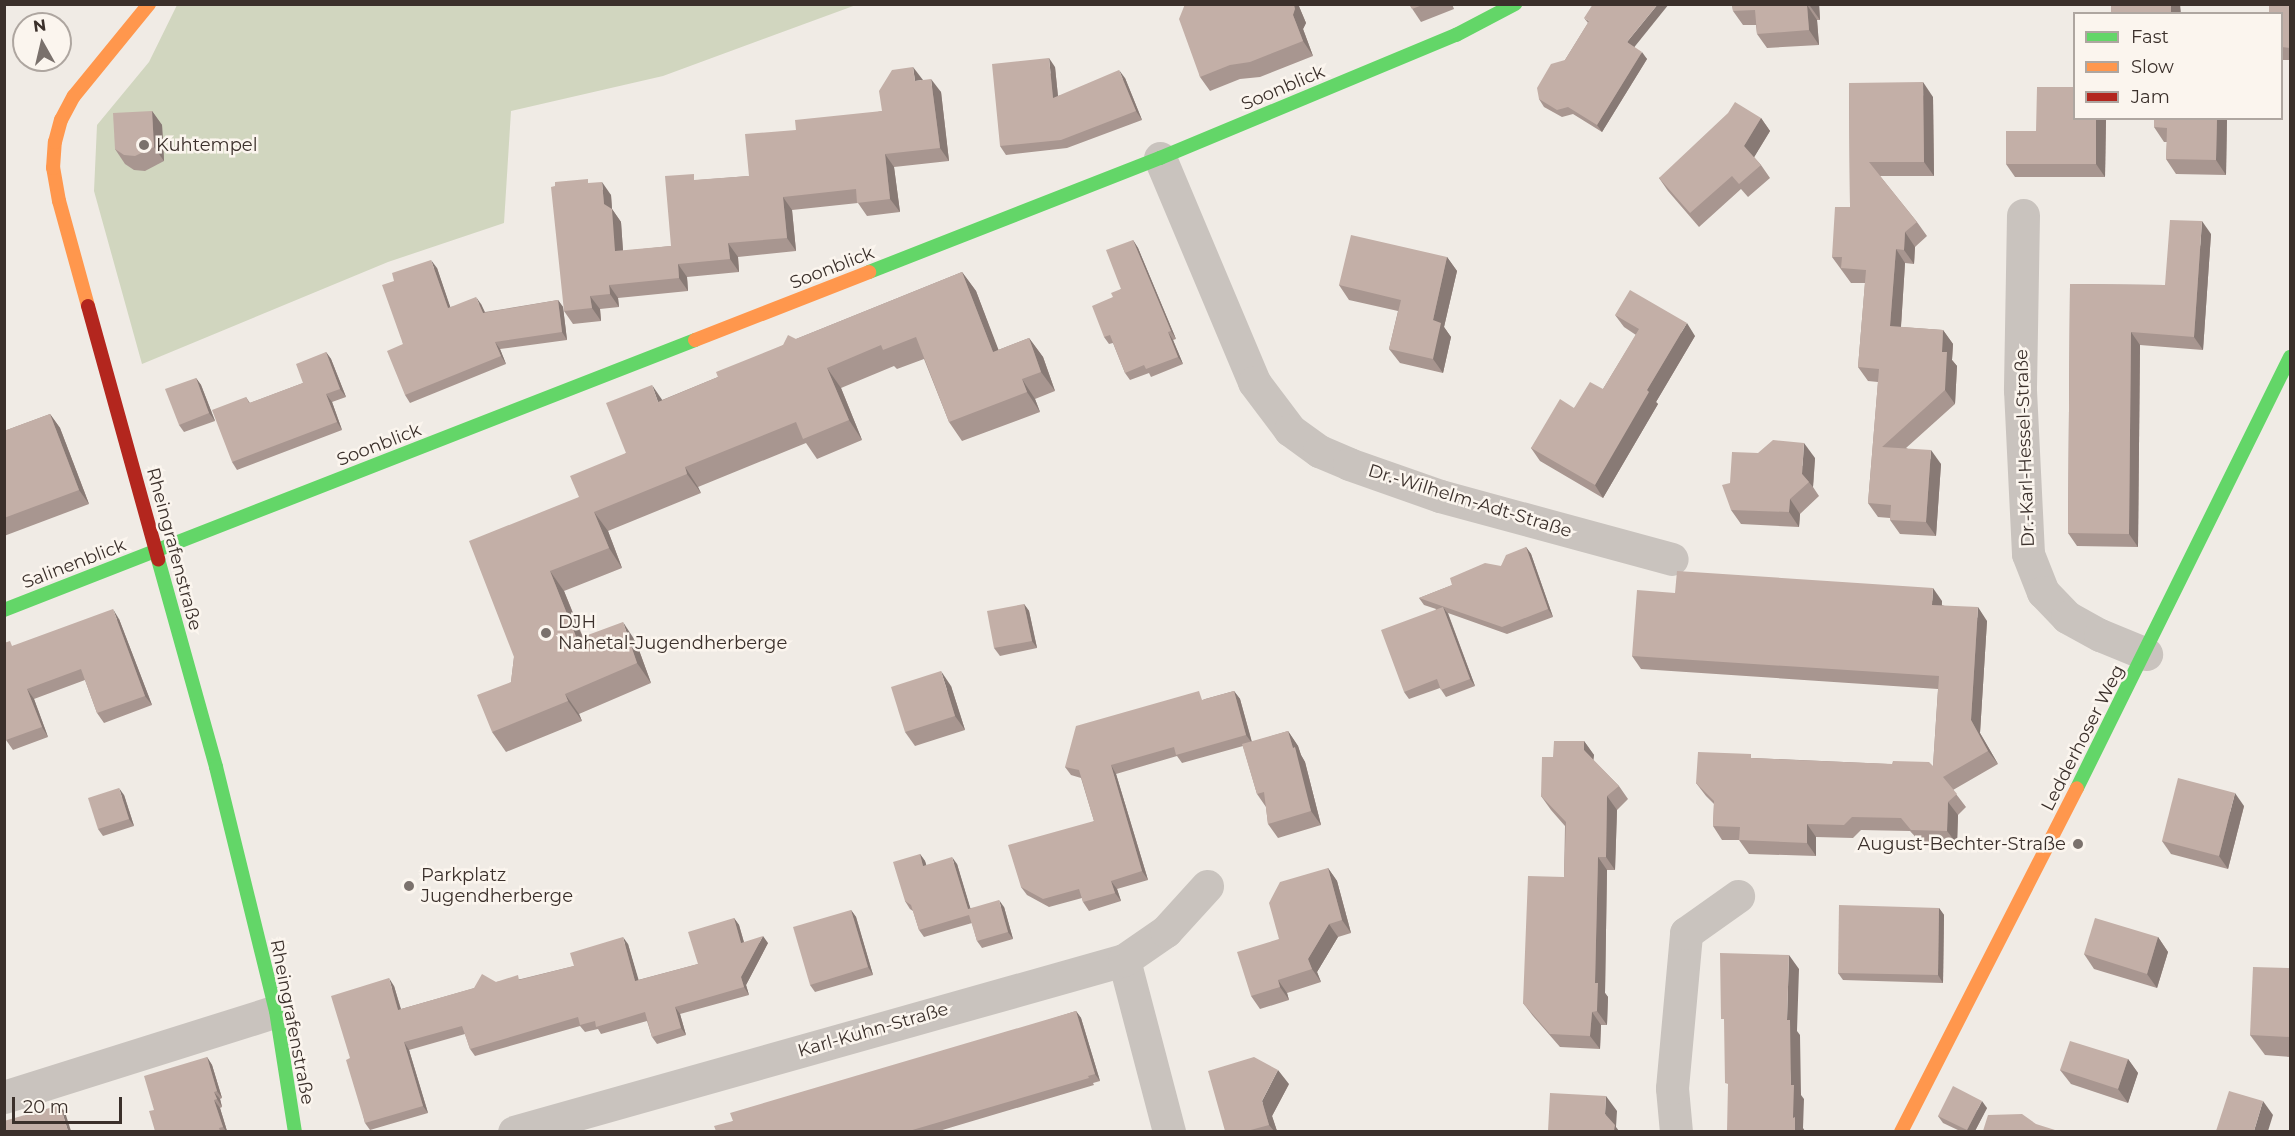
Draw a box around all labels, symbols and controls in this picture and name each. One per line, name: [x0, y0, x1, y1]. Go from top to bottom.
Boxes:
north arrow: [12, 12, 72, 72]
legend: [2073, 12, 2283, 120]
text: N: [32, 15, 47, 36]
text: Fast: [2131, 26, 2169, 48]
text: Slow: [2131, 56, 2174, 78]
street label: Soonblick: [1238, 61, 1328, 115]
text: Jam: [2131, 86, 2170, 108]
place label: Kuhtempel: [156, 134, 258, 156]
marker: Kuhtempel: [137, 138, 151, 152]
street label: Soonblick: [787, 242, 877, 294]
street label: Dr.-Karl-Hessel-Straße: [2011, 349, 2039, 547]
street label: Soonblick: [334, 419, 424, 471]
street label: Dr.-Wilhelm-Adt-Straße: [1365, 460, 1575, 542]
street label: Rheingrafenstraße: [142, 465, 206, 633]
street label: Salinenblick: [19, 534, 129, 594]
place label: DJH Nahetal-Jugendherberge: [558, 612, 787, 654]
marker: DJH Nahetal-Jugendherberge: [539, 626, 553, 640]
street label: Ledderhoser Weg: [2037, 661, 2129, 815]
place label: August-Bechter-Straße: [1858, 833, 2066, 855]
marker: August-Bechter-Straße: [2071, 837, 2085, 851]
place label: Parkplatz Jugendherberge: [421, 865, 573, 908]
marker: Parkplatz Jugendherberge: [402, 879, 416, 893]
street label: Rheingrafenstraße: [265, 938, 319, 1106]
street label: Karl-Kuhn-Straße: [795, 998, 951, 1062]
scale bar: [15, 1085, 124, 1123]
text: 20 m: [23, 1096, 69, 1118]

